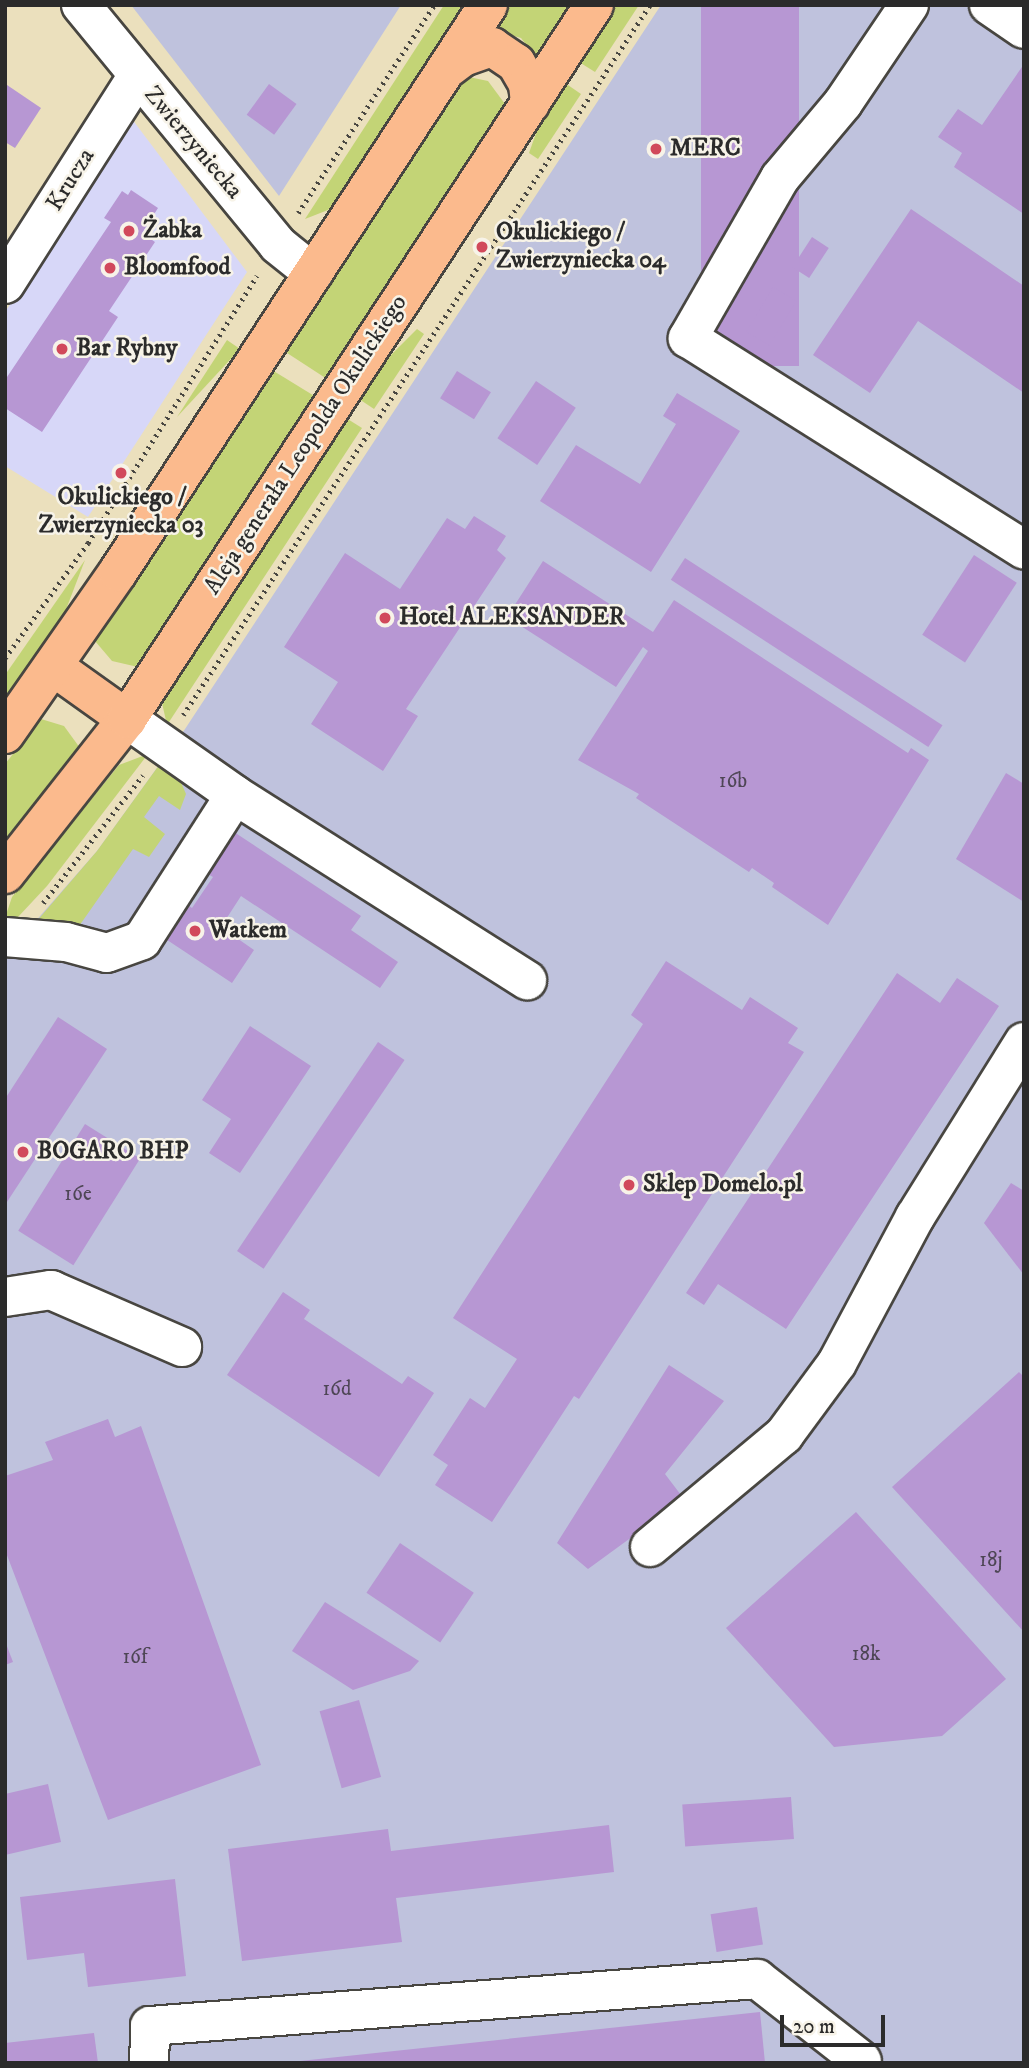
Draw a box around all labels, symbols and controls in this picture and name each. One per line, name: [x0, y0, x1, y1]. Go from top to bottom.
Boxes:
street label: Zwierzyniecka: [138, 81, 248, 205]
place label: MERC: [670, 135, 741, 163]
marker: MERC: [648, 141, 664, 157]
street label: Krucza: [41, 143, 101, 217]
place label: Żabka: [143, 217, 202, 245]
place label: Okulickiego / Zwierzyniecka 04: [496, 219, 666, 275]
marker: Żabka: [121, 223, 137, 239]
marker: Okulickiego / Zwierzyniecka 04: [474, 239, 490, 255]
place label: Bloomfood: [124, 254, 230, 282]
marker: Bloomfood: [102, 260, 118, 276]
street label: Aleja generała Leopolda Okulickiego: [198, 290, 414, 600]
place label: Bar Rybny: [76, 335, 177, 363]
marker: Bar Rybny: [54, 341, 70, 357]
marker: Okulickiego / Zwierzyniecka 03: [113, 465, 129, 481]
place label: Okulickiego / Zwierzyniecka 03: [38, 484, 204, 540]
place label: Hotel ALEKSANDER: [399, 604, 625, 632]
marker: Hotel ALEKSANDER: [377, 610, 393, 626]
house number: 16b: [719, 768, 747, 794]
place label: Watkem: [209, 917, 287, 945]
marker: Watkem: [187, 923, 203, 939]
place label: BOGARO BHP: [37, 1138, 188, 1166]
marker: BOGARO BHP: [15, 1144, 31, 1160]
place label: Sklep Domelo.pl: [643, 1171, 803, 1199]
marker: Sklep Domelo.pl: [621, 1177, 637, 1193]
house number: 16e: [64, 1181, 92, 1207]
house number: 16d: [322, 1376, 352, 1402]
house number: 18j: [979, 1547, 1003, 1573]
house number: 18k: [852, 1641, 880, 1667]
house number: 16f: [122, 1644, 148, 1670]
scale bar: [784, 2002, 889, 2046]
text: 20 m: [793, 2014, 835, 2040]

